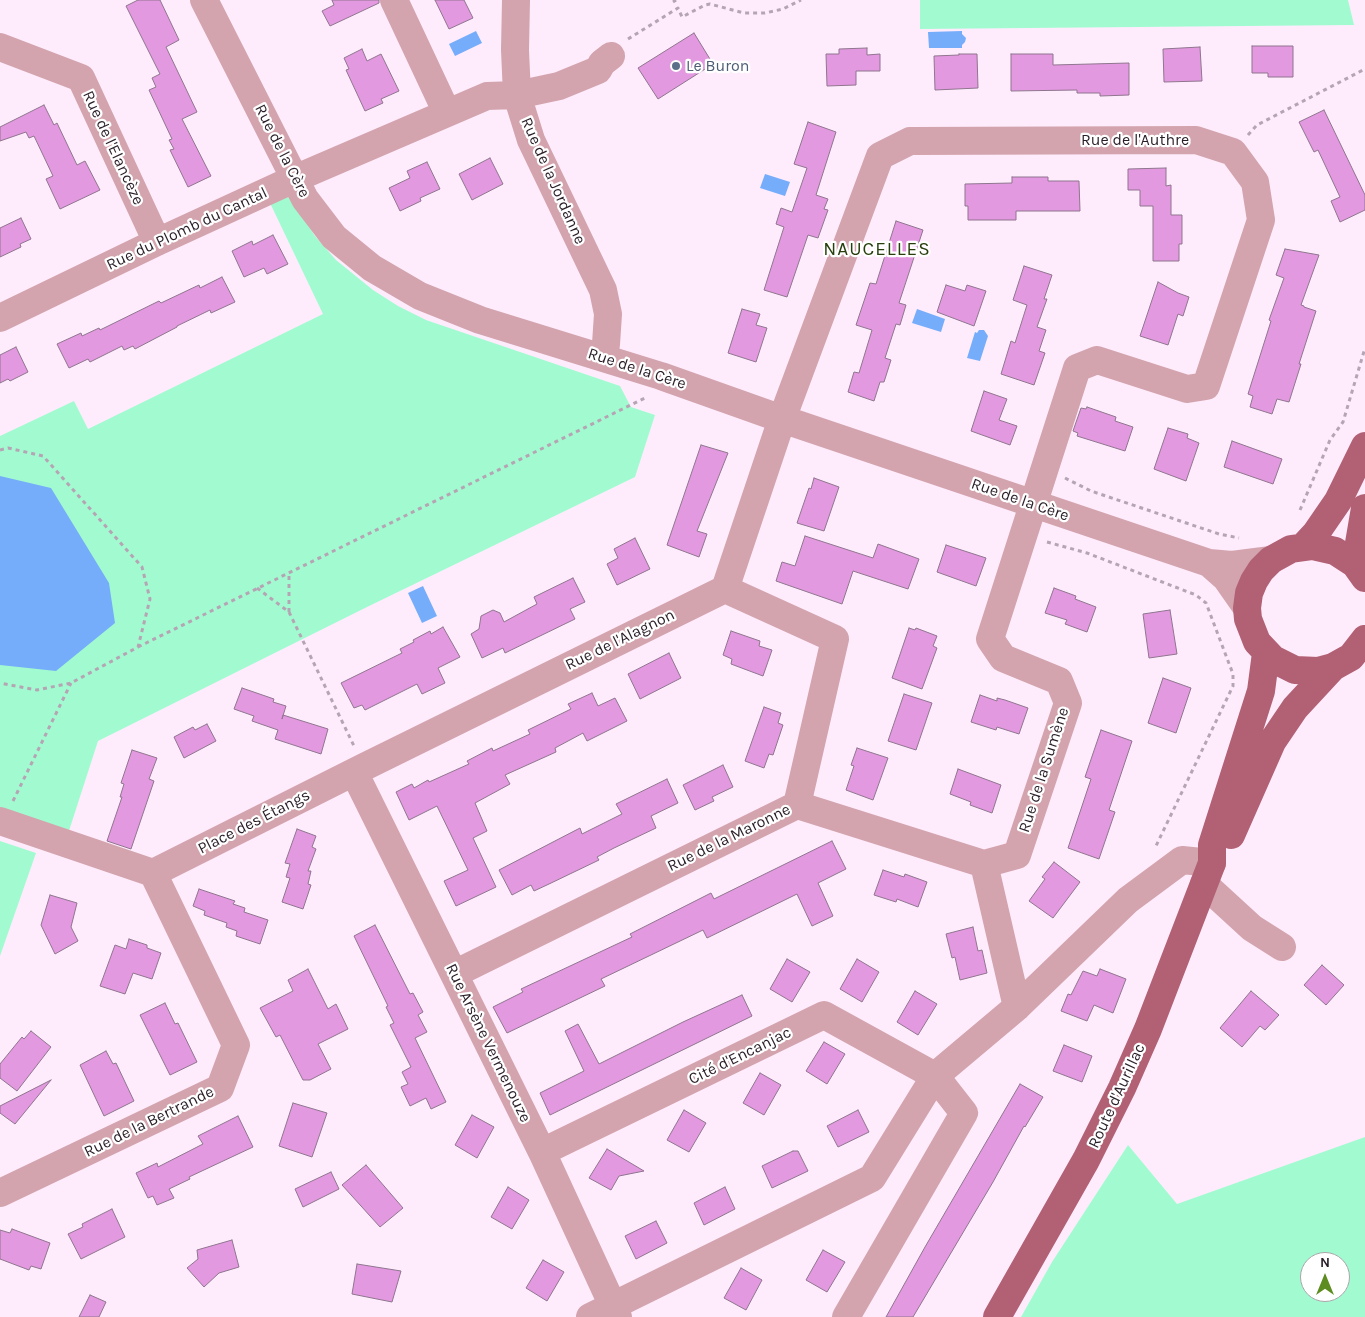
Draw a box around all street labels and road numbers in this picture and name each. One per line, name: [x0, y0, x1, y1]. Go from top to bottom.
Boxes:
street label: Rue de l'Elancèze: [78, 88, 148, 208]
street label: Rue de la Cère: [250, 101, 314, 201]
street label: Rue de la Jordanne: [516, 115, 590, 247]
street label: Rue de l'Authre: [1081, 130, 1189, 150]
street label: Rue du Plomb du Cantal: [103, 183, 271, 275]
street label: Rue de la Cère: [585, 344, 689, 394]
street label: Rue de la Cère: [969, 474, 1071, 526]
street label: Rue de l'Alagnon: [562, 605, 678, 675]
street label: Rue de la Sumène: [1015, 705, 1073, 835]
street label: Place des Étangs: [195, 785, 313, 859]
street label: Rue de la Maronne: [664, 800, 794, 876]
street label: Rue Arsène Vermenouze: [441, 960, 535, 1126]
street label: Cité d'Encanjac: [686, 1023, 794, 1089]
street label: Route d'Aurillac: [1084, 1041, 1150, 1151]
street label: Rue de la Bertrande: [81, 1082, 217, 1162]

